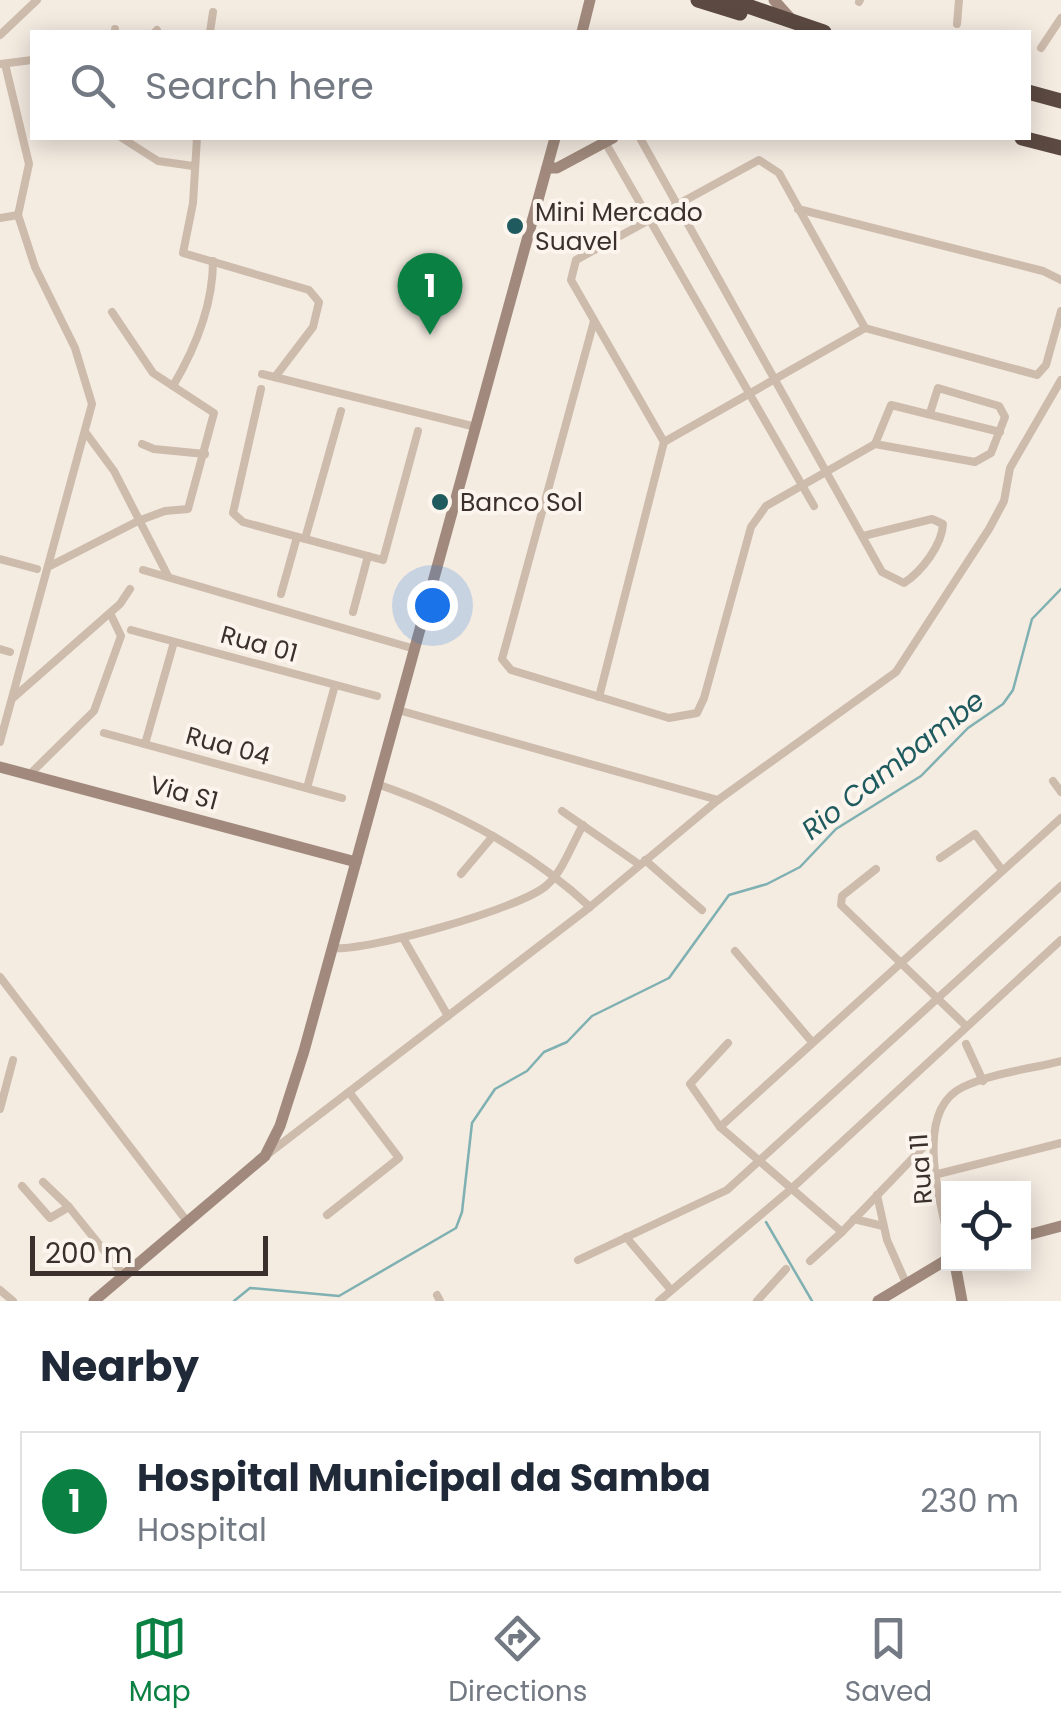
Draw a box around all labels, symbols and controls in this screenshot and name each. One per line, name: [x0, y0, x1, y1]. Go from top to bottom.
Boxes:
search box: [30, 30, 1031, 140]
icon: search: [65, 58, 120, 113]
text: Search here: [145, 59, 374, 112]
place label: Mini Mercado Suavel: [535, 195, 703, 259]
marker: Mini Mercado Suavel: [504, 215, 526, 237]
pin: 1: [398, 252, 462, 335]
place label: Banco Sol: [460, 485, 583, 520]
marker: Banco Sol: [429, 491, 451, 513]
your location: [407, 580, 458, 631]
street label: Rua 01: [217, 617, 301, 671]
water label: Rio Cambambe: [793, 681, 993, 849]
street label: Rua 04: [182, 718, 274, 774]
street label: Via S1: [146, 767, 222, 819]
street label: Rua 11: [901, 1132, 941, 1206]
map controls: [941, 1181, 1031, 1271]
button: locate: [941, 1181, 1031, 1271]
scale bar: [30, 1231, 268, 1276]
text: 200 m: [45, 1234, 133, 1273]
text: Nearby: [40, 1337, 199, 1396]
text: Hospital Municipal da Samba: [137, 1451, 711, 1504]
text: 1: [68, 1478, 81, 1523]
text: 230 m: [920, 1478, 1019, 1523]
text: Hospital: [137, 1507, 267, 1552]
tab: Map: [129, 1611, 191, 1713]
tab: Directions: [448, 1611, 587, 1713]
tab: Saved: [845, 1611, 932, 1713]

